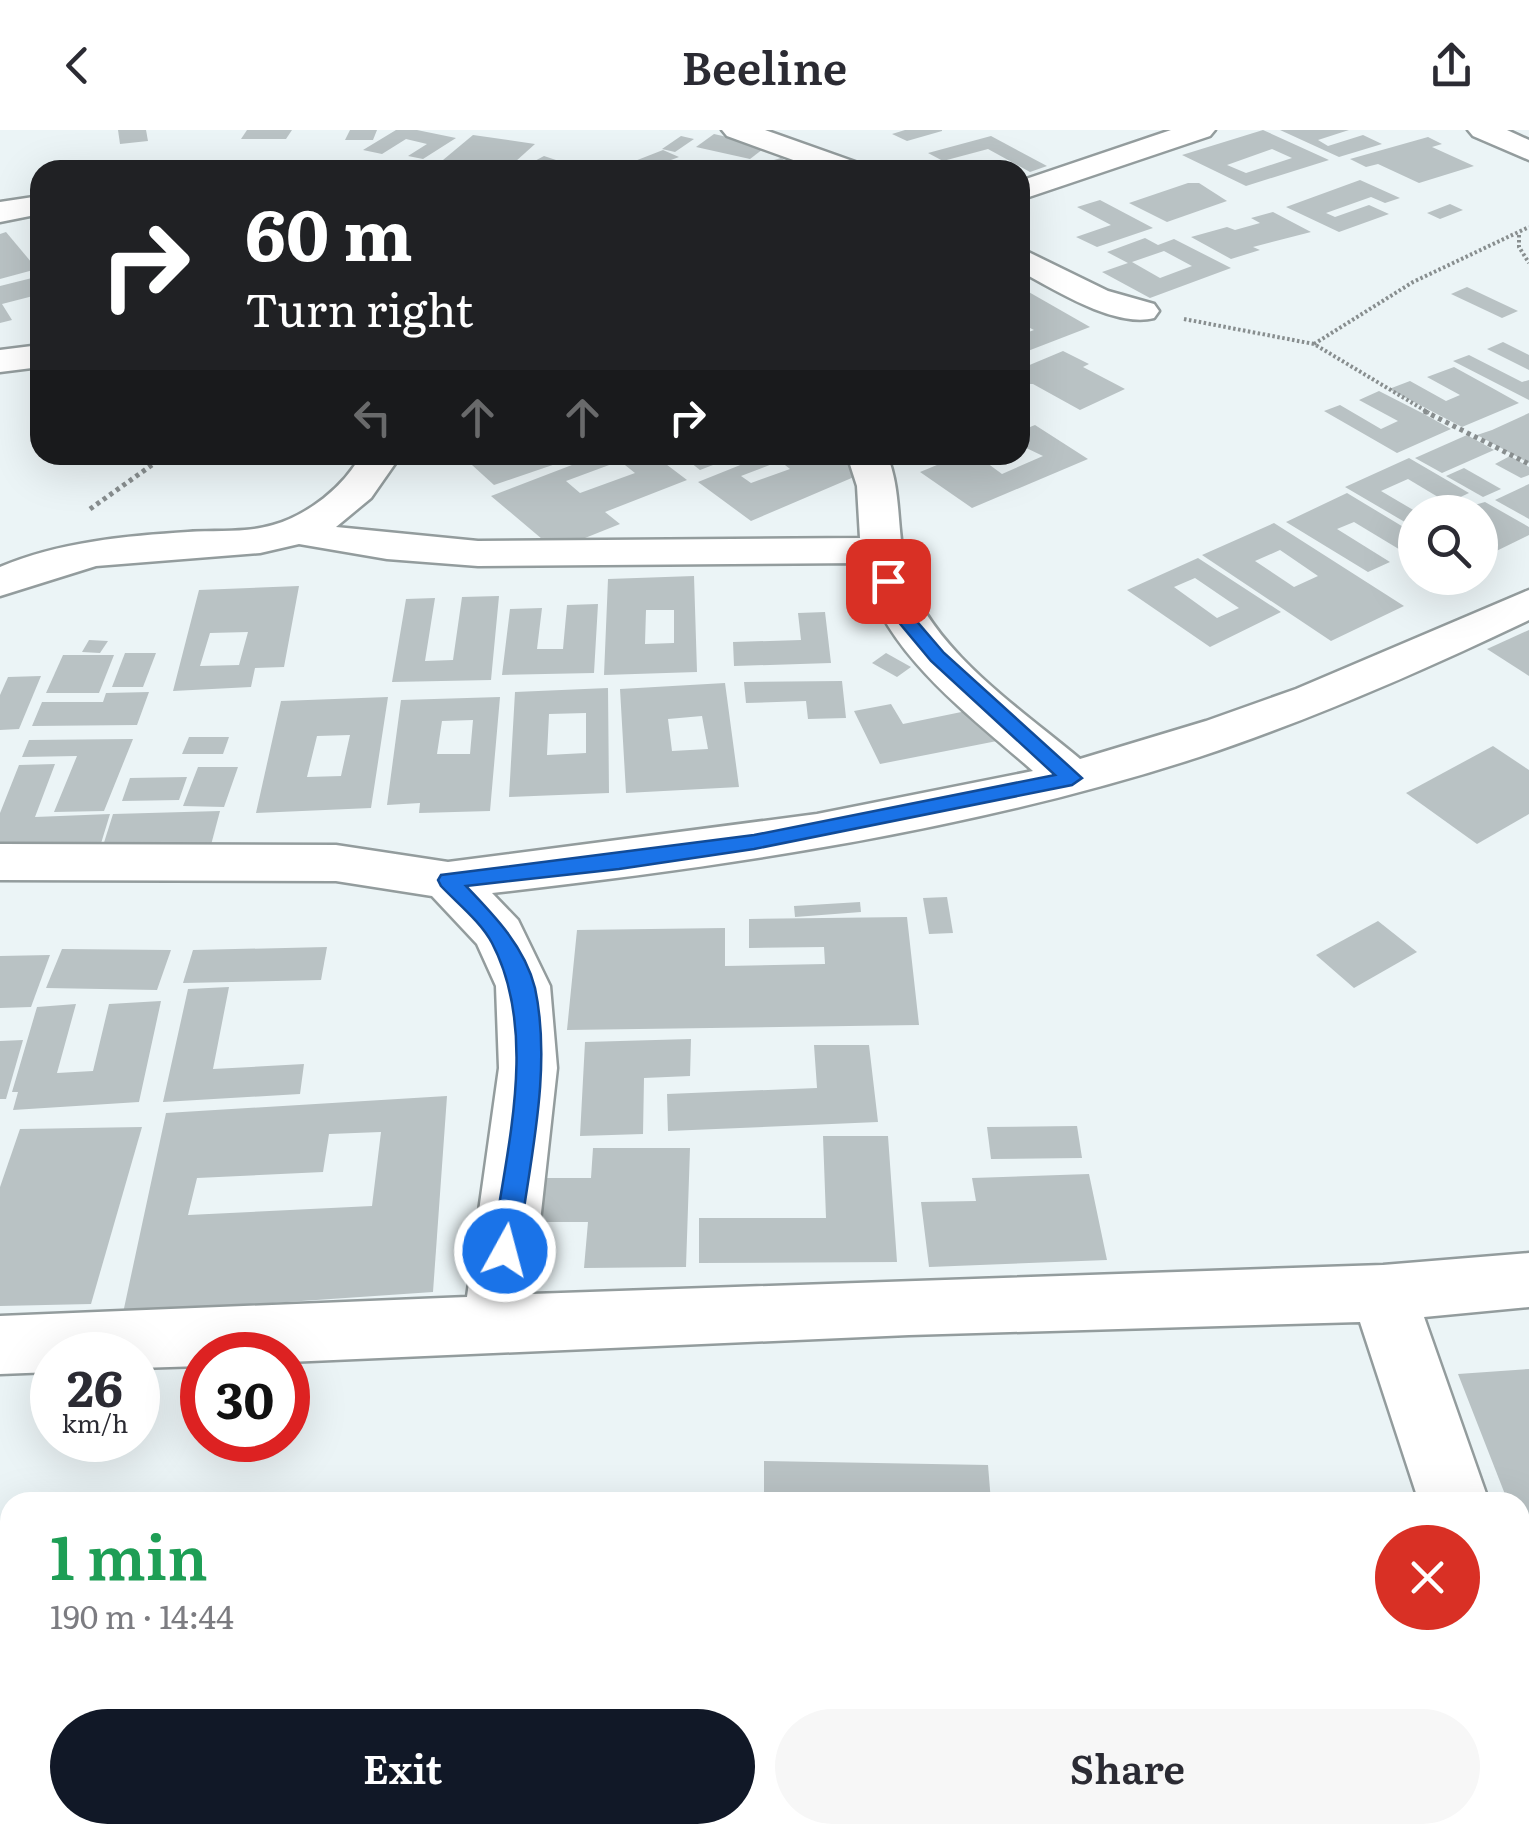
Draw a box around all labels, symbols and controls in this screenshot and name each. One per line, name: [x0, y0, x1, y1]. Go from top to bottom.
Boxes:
text: Beeline: [682, 32, 847, 99]
icon: back: [50, 38, 105, 93]
icon: share: [1424, 38, 1479, 93]
text: 60 m: [245, 179, 413, 283]
icon: right: [80, 200, 210, 330]
text: Turn right: [245, 274, 473, 341]
icon: left: [345, 390, 400, 445]
icon: ahead: [450, 390, 505, 445]
icon: ahead: [555, 390, 610, 445]
icon: right: [660, 390, 715, 445]
map controls: [1398, 495, 1498, 595]
button: search: [1398, 495, 1498, 595]
pin: [846, 539, 931, 624]
icon: arrive: [861, 554, 916, 609]
position arrow: [453, 1199, 557, 1303]
speed limit sign: 30: [180, 1332, 310, 1462]
text: 26: [67, 1348, 123, 1422]
text: km/h: [62, 1404, 128, 1441]
text: 1 min: [50, 1509, 208, 1598]
button: close: [1375, 1525, 1480, 1630]
text: 190 m · 14:44: [50, 1591, 234, 1639]
button: Exit: [50, 1709, 755, 1824]
button: Share: [775, 1709, 1480, 1824]

